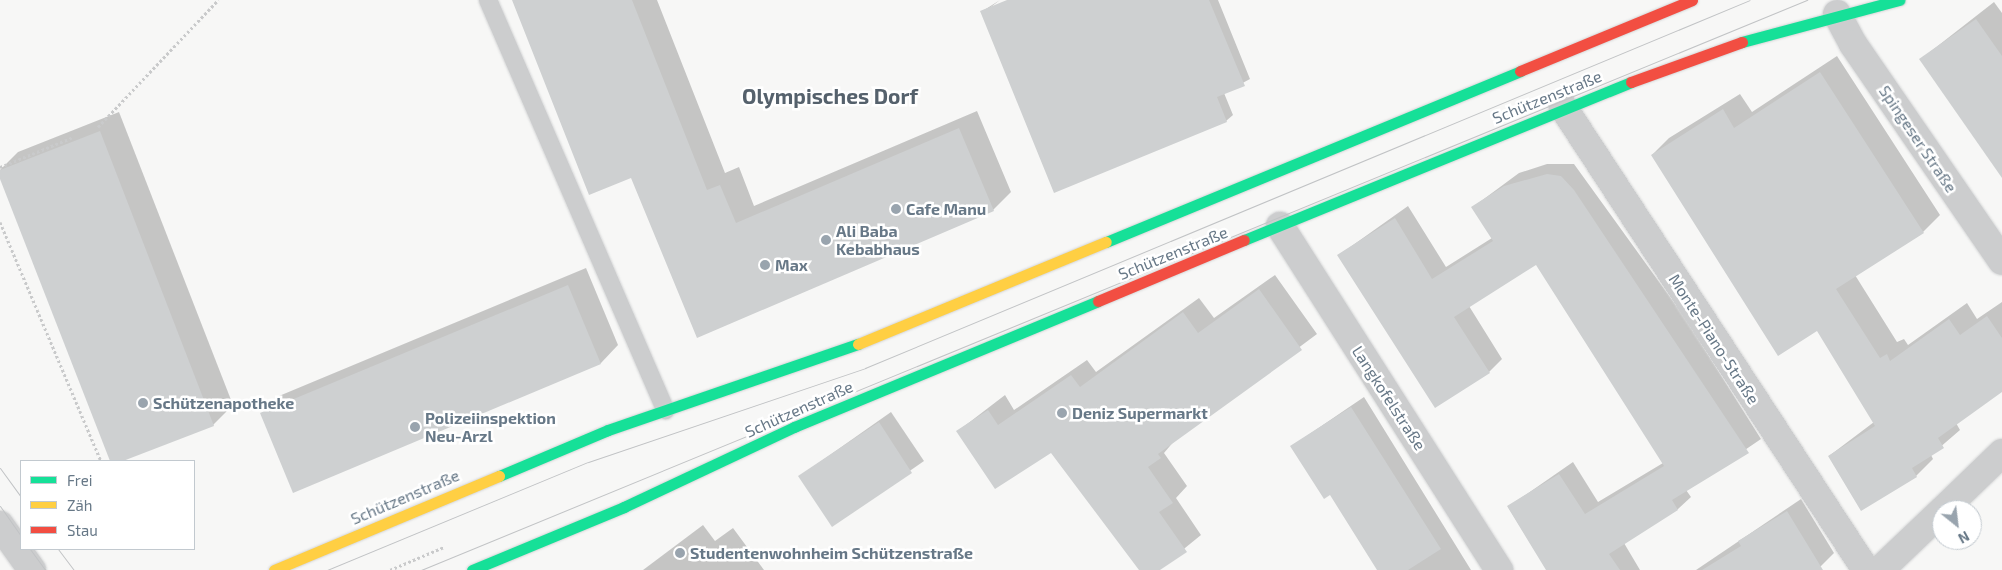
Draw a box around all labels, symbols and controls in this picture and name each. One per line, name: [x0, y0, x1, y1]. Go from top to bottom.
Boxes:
street label: Schützenstraße: [1490, 66, 1604, 128]
street label: Spingeser Straße: [1875, 82, 1961, 196]
district label: Olympisches Dorf: [742, 83, 918, 109]
place label: Cafe Manu: [906, 199, 986, 219]
marker: Cafe Manu: [890, 203, 902, 215]
place label: Ali Baba Kebabhaus: [836, 221, 920, 259]
street label: Schützenstraße: [1116, 222, 1230, 284]
marker: Ali Baba Kebabhaus: [820, 234, 832, 246]
place label: Max: [775, 255, 808, 275]
marker: Max: [759, 259, 771, 271]
street label: Monte-Piano-Straße: [1665, 270, 1763, 408]
street label: Langkofelstraße: [1348, 342, 1430, 454]
street label: Schützenstraße: [742, 377, 856, 441]
place label: Schützenapotheke: [153, 393, 294, 413]
marker: Schützenapotheke: [137, 397, 149, 409]
place label: Deniz Supermarkt: [1072, 403, 1208, 423]
marker: Deniz Supermarkt: [1056, 407, 1068, 419]
place label: Polizeiinspektion Neu-Arzl: [425, 408, 556, 446]
marker: Polizeiinspektion Neu-Arzl: [409, 421, 421, 433]
legend: [20, 460, 195, 550]
street label: Schützenstraße: [348, 465, 462, 529]
text: Frei: [67, 471, 92, 489]
text: Zäh: [67, 496, 92, 514]
north arrow: [1932, 500, 1982, 550]
text: Stau: [67, 521, 98, 539]
text: N: [1955, 528, 1973, 548]
place label: Studentenwohnheim Schützenstraße: [690, 543, 973, 563]
marker: Studentenwohnheim Schützenstraße: [674, 547, 686, 559]

